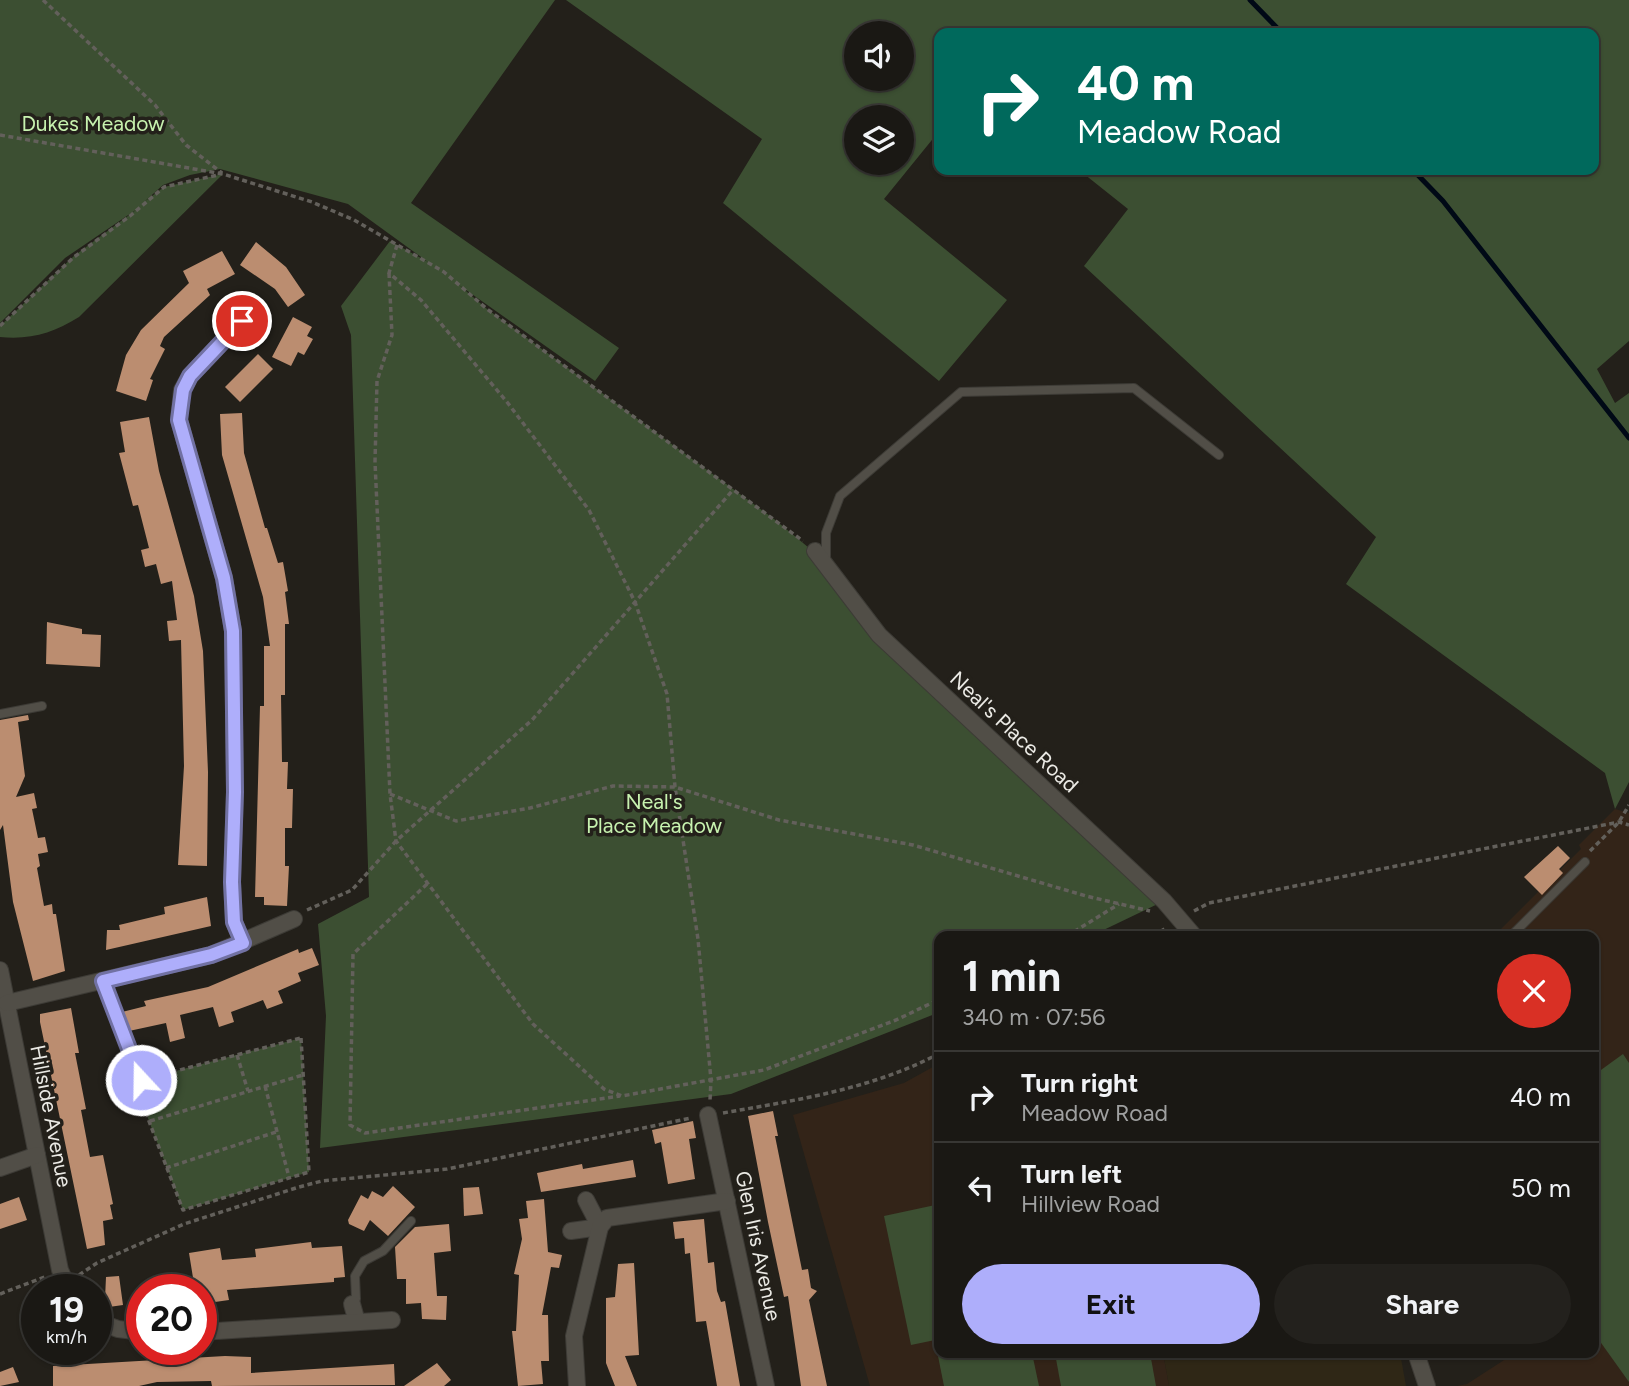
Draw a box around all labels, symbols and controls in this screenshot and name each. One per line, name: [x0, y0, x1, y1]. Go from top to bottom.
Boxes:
map controls: [844, 21, 914, 175]
button: sound: [844, 21, 914, 91]
text: 40 m: [1077, 53, 1194, 112]
icon: right: [962, 56, 1053, 147]
button: layers: [844, 105, 914, 175]
park label: Dukes Meadow: [21, 111, 165, 136]
text: Meadow Road: [1077, 113, 1281, 151]
pin: [212, 291, 272, 351]
icon: arrive: [223, 302, 261, 340]
street label: Neal's Place Road: [945, 666, 1084, 797]
park label: Neal's Place Meadow: [586, 789, 723, 838]
text: 1 min: [962, 951, 1061, 1002]
button: close: [1497, 954, 1571, 1028]
text: 340 m · 07:56: [962, 1003, 1105, 1031]
street label: Hillside Avenue: [25, 1043, 78, 1189]
position arrow: [104, 1043, 178, 1117]
text: Turn right: [1021, 1067, 1138, 1099]
icon: right: [962, 1078, 1000, 1116]
text: 40 m: [1510, 1081, 1571, 1113]
text: Meadow Road: [1021, 1099, 1168, 1127]
text: Turn left: [1021, 1158, 1122, 1190]
street label: Glen Iris Avenue: [730, 1169, 787, 1323]
icon: left: [962, 1169, 1000, 1207]
text: 50 m: [1511, 1172, 1571, 1204]
text: Hillview Road: [1021, 1190, 1160, 1218]
button: Exit: [962, 1264, 1260, 1344]
button: Share: [1274, 1264, 1571, 1344]
speed limit sign: 20: [126, 1274, 217, 1365]
text: 19: [49, 1289, 84, 1331]
text: km/h: [46, 1326, 87, 1348]

